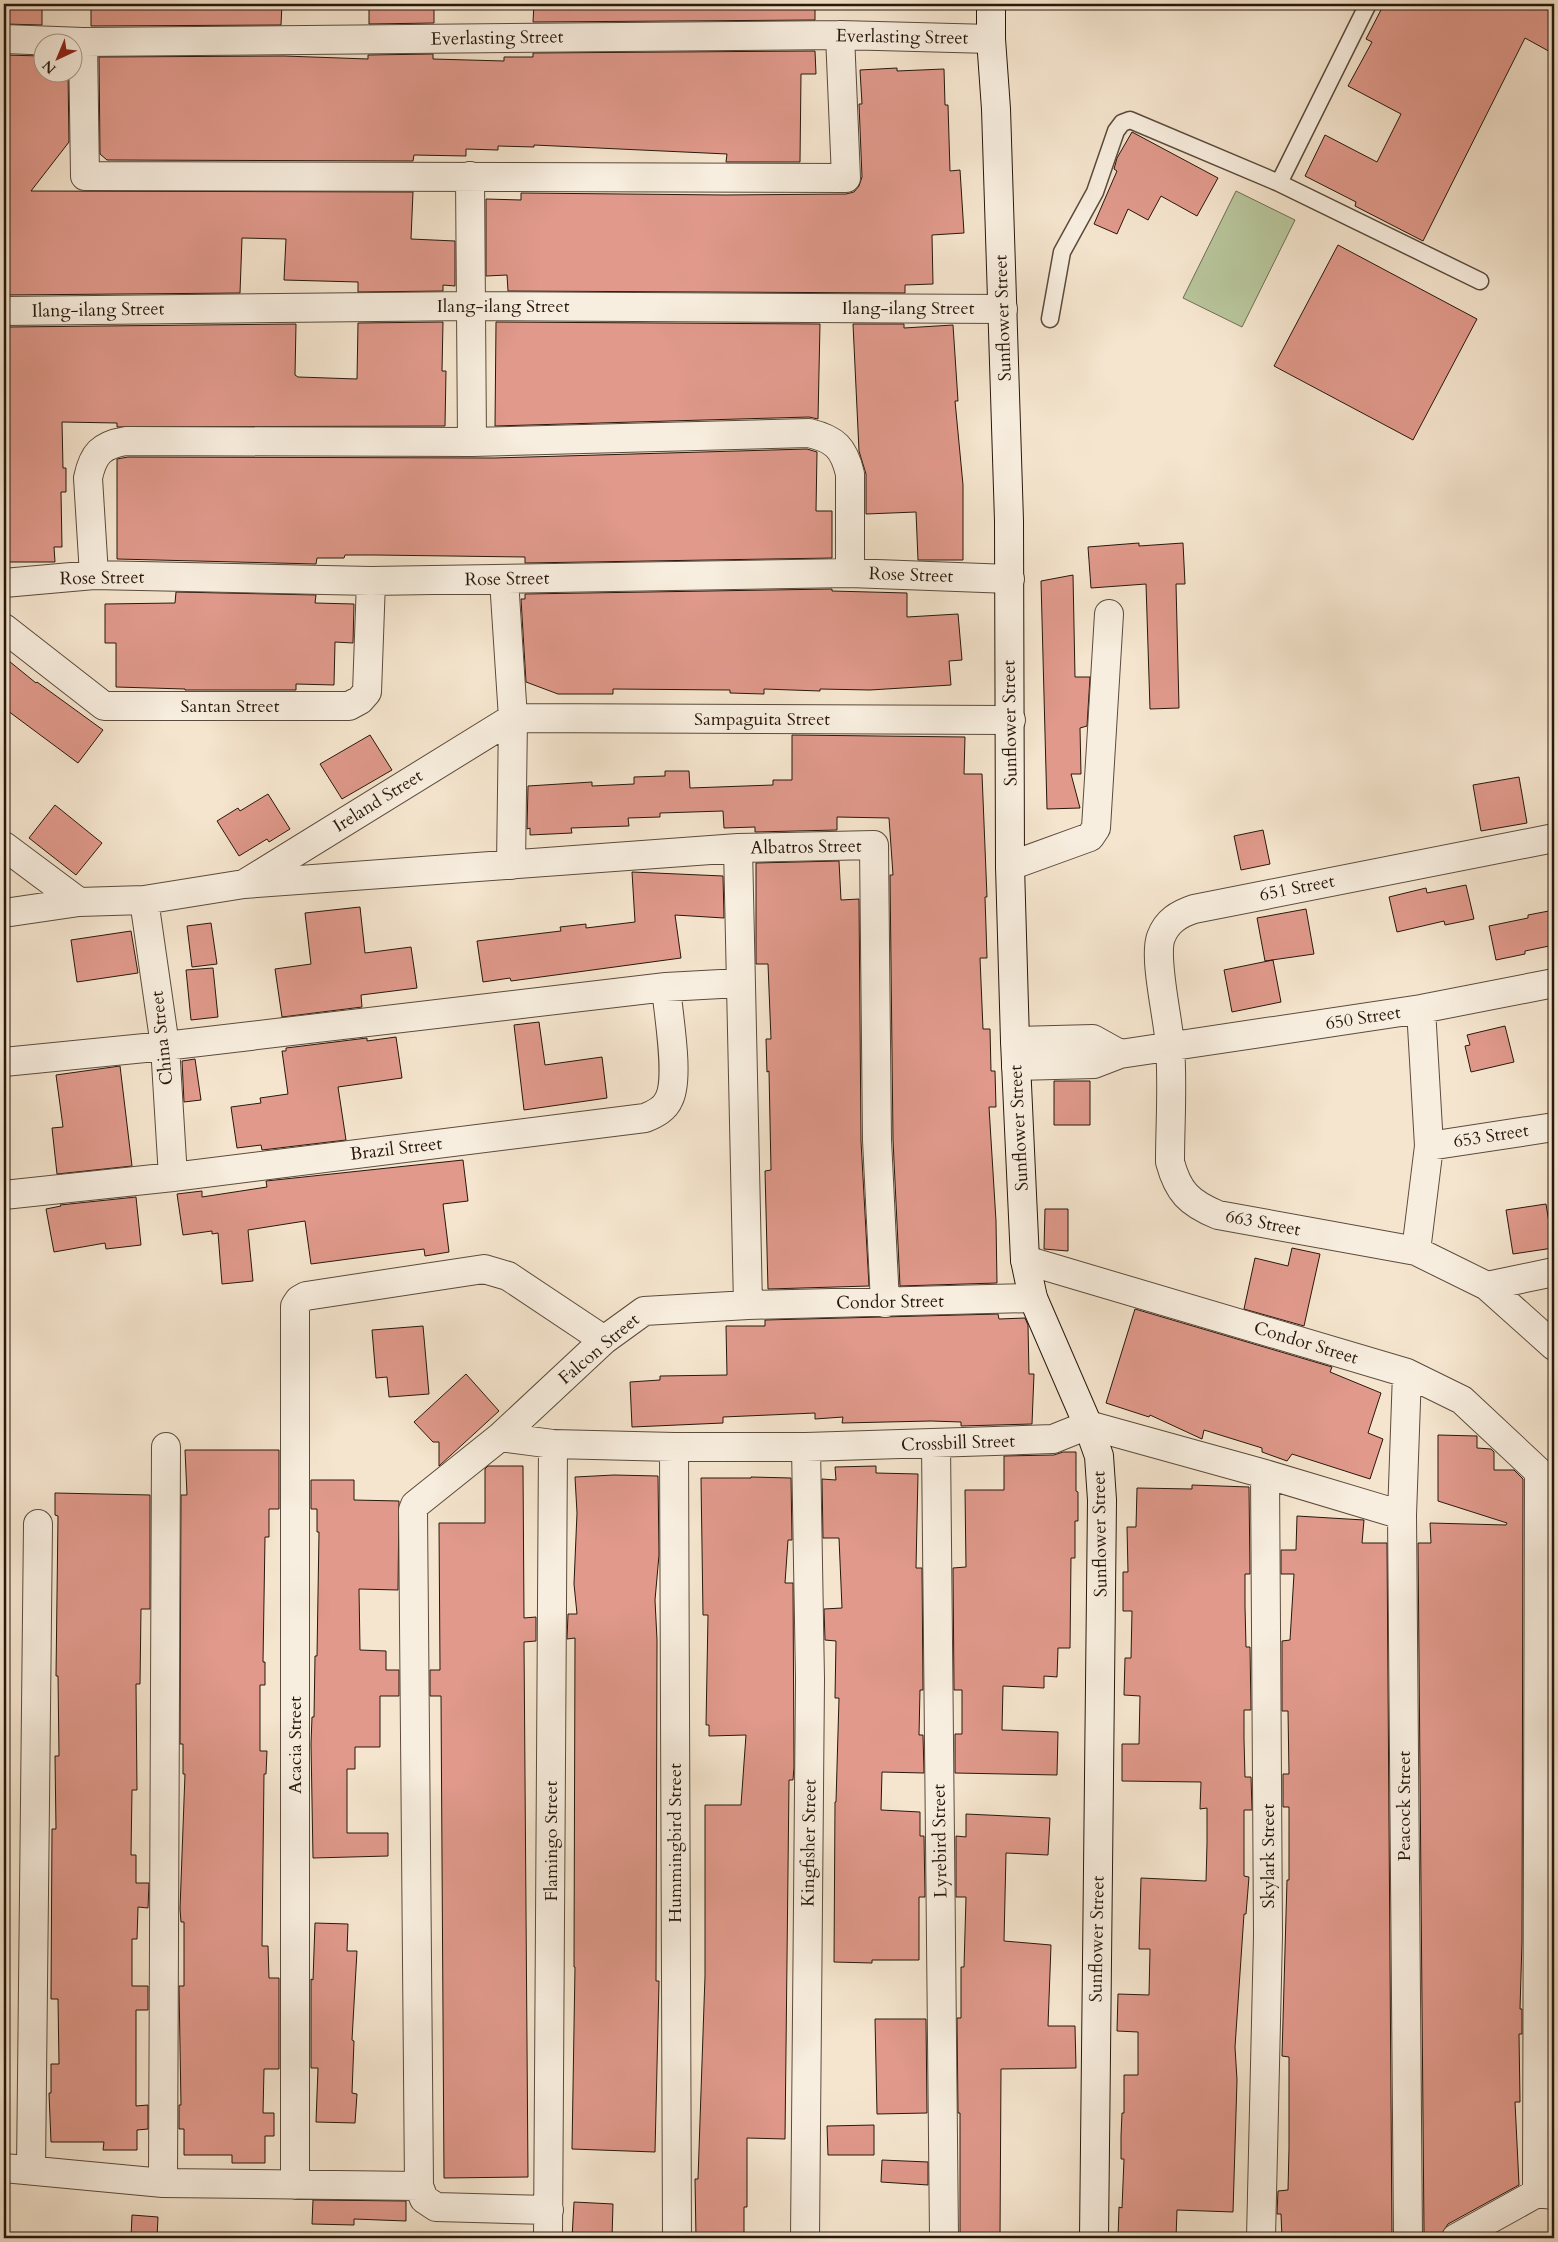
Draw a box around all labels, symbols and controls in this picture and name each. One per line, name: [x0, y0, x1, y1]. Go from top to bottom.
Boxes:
street label: Everlasting Street: [836, 23, 969, 51]
street label: Everlasting Street: [431, 24, 564, 52]
north arrow: [32, 32, 82, 82]
text: N: [38, 56, 60, 78]
street label: Sunflower Street: [988, 254, 1018, 382]
street label: Ilang-ilang Street: [437, 294, 570, 319]
street label: Ilang-ilang Street: [31, 296, 165, 324]
street label: Ilang-ilang Street: [842, 296, 975, 321]
street label: Rose Street: [868, 561, 954, 589]
street label: Rose Street: [60, 565, 145, 591]
street label: Rose Street: [465, 566, 550, 592]
street label: Sunflower Street: [996, 659, 1024, 786]
street label: Santan Street: [181, 694, 280, 719]
street label: Sampaguita Street: [694, 707, 830, 732]
street label: Ireland Street: [328, 763, 428, 838]
street label: Albatros Street: [750, 834, 862, 860]
street label: 651 Street: [1257, 868, 1337, 908]
street label: China Street: [145, 989, 179, 1086]
street label: 650 Street: [1324, 1000, 1403, 1036]
street label: Sunflower Street: [1003, 1064, 1035, 1192]
street label: 653 Street: [1452, 1118, 1531, 1154]
street label: Brazil Street: [349, 1131, 444, 1167]
street label: 663 Street: [1223, 1203, 1303, 1243]
street label: Condor Street: [836, 1289, 944, 1315]
street label: Falcon Street: [553, 1307, 645, 1390]
street label: Condor Street: [1251, 1315, 1361, 1371]
street label: Crossbill Street: [901, 1429, 1016, 1457]
street label: Sunflower Street: [1086, 1470, 1114, 1597]
street label: Acacia Street: [283, 1696, 308, 1794]
street label: Peacock Street: [1392, 1750, 1417, 1861]
street label: Hummingbird Street: [663, 1763, 688, 1923]
street label: Kingfisher Street: [795, 1779, 823, 1907]
street label: Flamingo Street: [539, 1780, 564, 1902]
street label: Lyrebird Street: [927, 1783, 953, 1898]
street label: Skylark Street: [1256, 1803, 1281, 1908]
street label: Sunflower Street: [1083, 1875, 1111, 2002]

